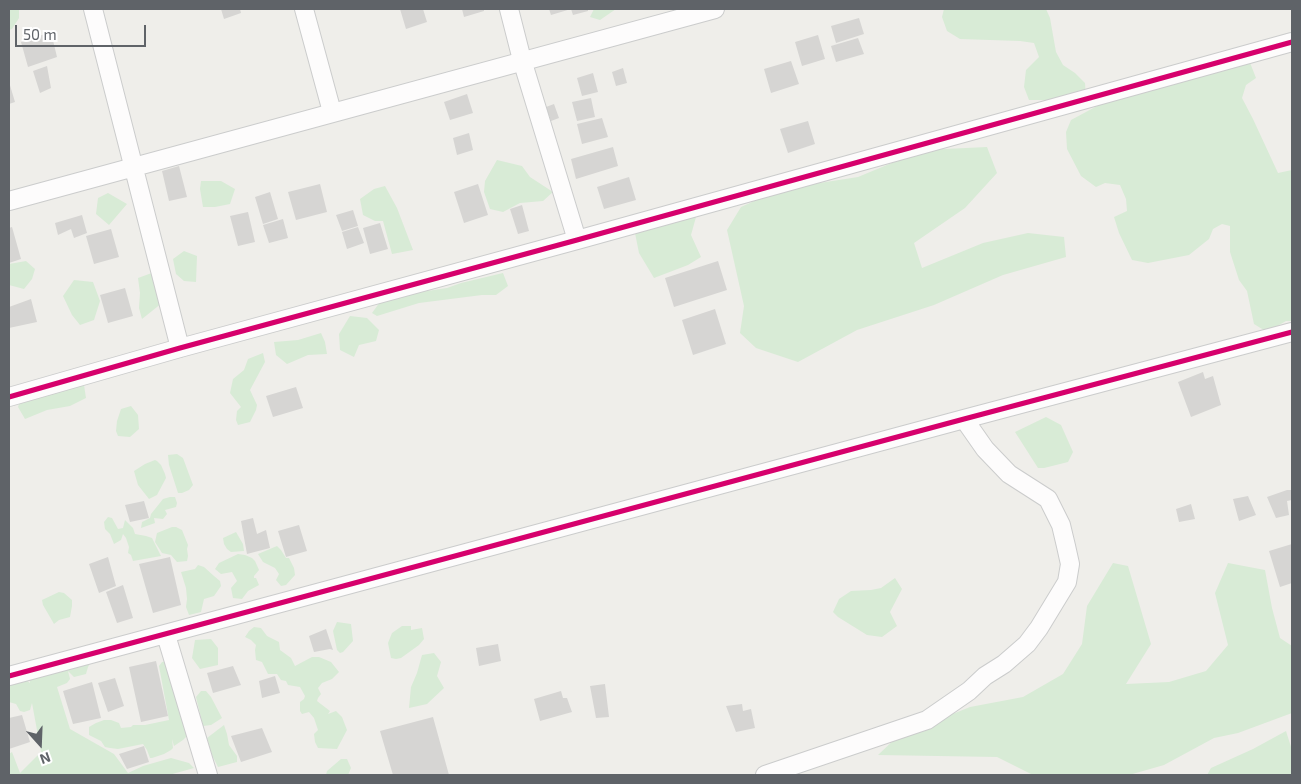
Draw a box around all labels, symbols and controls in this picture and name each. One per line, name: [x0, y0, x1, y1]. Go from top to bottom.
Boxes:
scale bar: [18, 15, 149, 47]
text: 50 m: [23, 25, 57, 43]
north arrow: [15, 719, 65, 769]
text: N: [38, 749, 53, 768]

